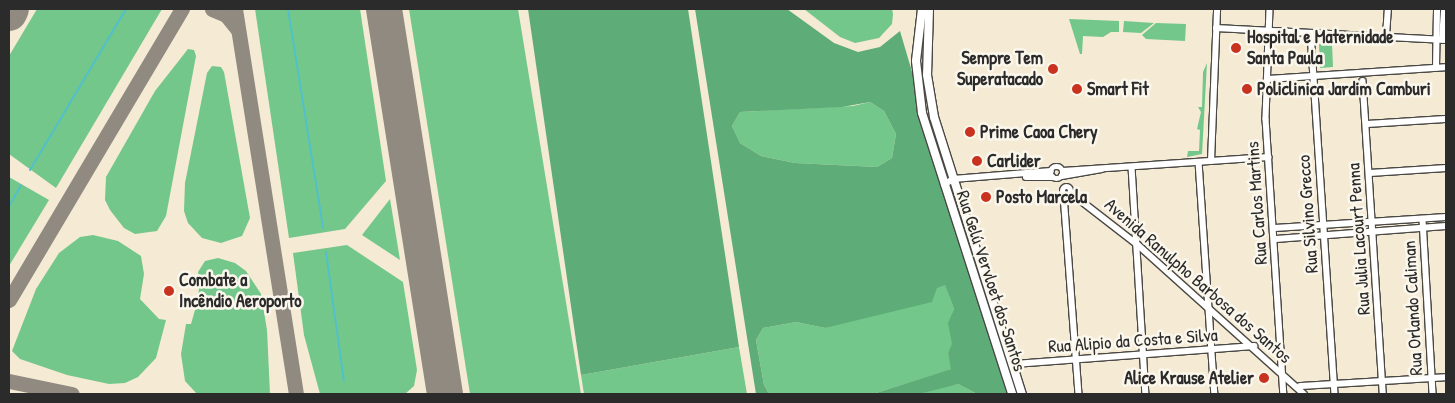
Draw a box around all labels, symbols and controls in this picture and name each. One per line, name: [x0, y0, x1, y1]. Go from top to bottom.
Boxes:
place label: Hospital e Maternidade Santa Paula: [1247, 27, 1393, 70]
marker: Hospital e Maternidade Santa Paula: [1229, 41, 1243, 55]
place label: Sempre Tem Superatacado: [957, 48, 1043, 90]
marker: Sempre Tem Superatacado: [1047, 63, 1059, 75]
place label: Smart Fit: [1087, 78, 1149, 100]
place label: Policlinica Jardim Camburi: [1257, 78, 1431, 100]
marker: Smart Fit: [1071, 83, 1083, 95]
marker: Policlinica Jardim Camburi: [1241, 83, 1253, 95]
place label: Prime Caoa Chery: [980, 121, 1098, 143]
marker: Prime Caoa Chery: [964, 126, 976, 138]
street label: Rua Carlos Martins: [1242, 141, 1272, 265]
place label: Carlider: [987, 150, 1041, 172]
street label: Rua Silvino Grecco: [1293, 154, 1323, 274]
marker: Carlider: [971, 155, 983, 167]
street label: Rua Julia Lacourt Penna: [1343, 162, 1375, 316]
place label: Posto Marcela: [996, 186, 1087, 208]
street label: Rua Gelú Vervloet dos Santos: [952, 188, 1030, 374]
marker: Posto Marcela: [980, 191, 992, 203]
street label: Avenida Ranulpho Barbosa dos Santos: [1100, 194, 1296, 368]
street label: Rua Orlando Caliman: [1399, 240, 1427, 376]
place label: Combate a Incêndio Aeroporto: [179, 270, 302, 312]
marker: Combate a Incêndio Aeroporto: [163, 285, 175, 297]
street label: Rua Alipio da Costa e Silva: [1048, 324, 1218, 358]
place label: Alice Krause Atelier: [1124, 367, 1254, 389]
marker: Alice Krause Atelier: [1258, 372, 1270, 384]

